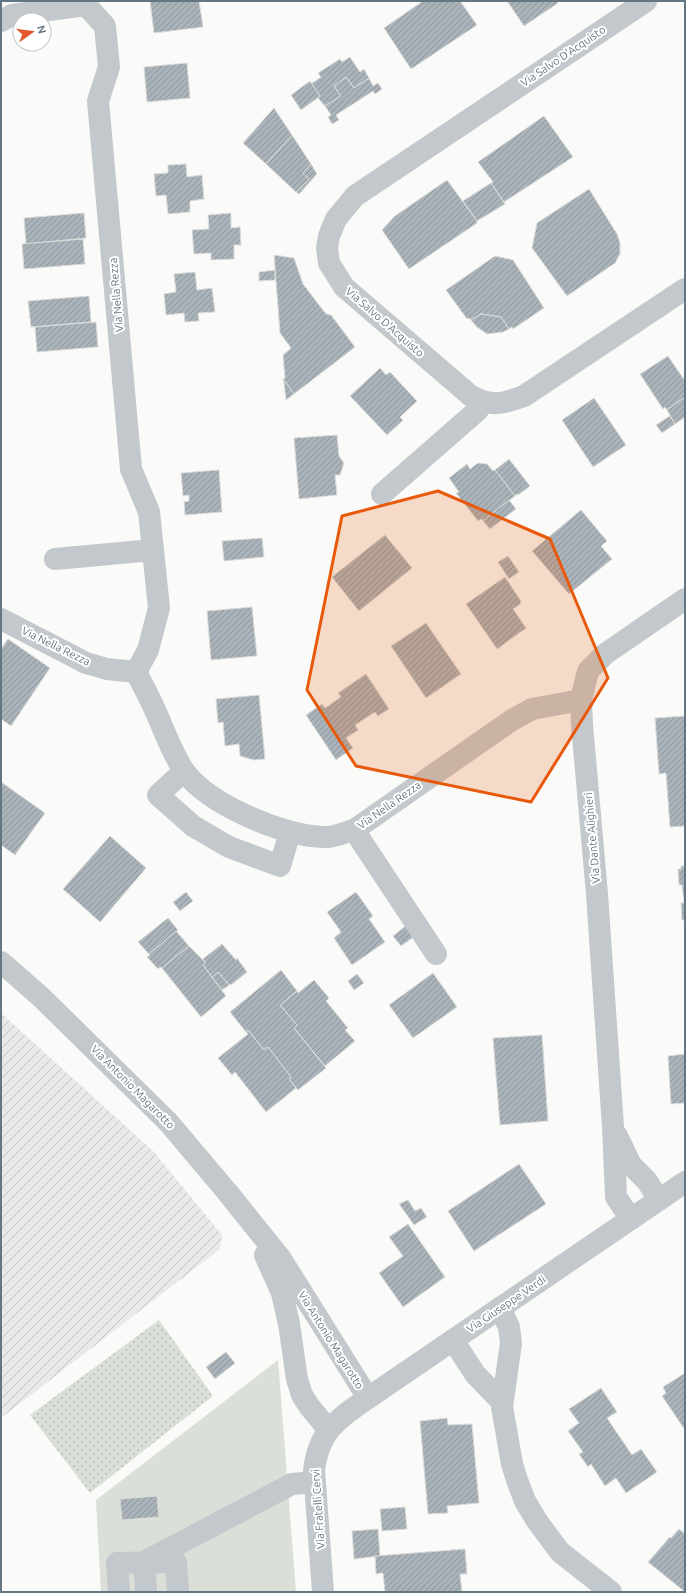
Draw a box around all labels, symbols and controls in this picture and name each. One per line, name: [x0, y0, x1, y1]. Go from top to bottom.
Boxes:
north arrow: [12, 12, 52, 52]
street label: Via Salvo D'Acquisto: [518, 23, 608, 89]
text: N: [35, 24, 49, 35]
street label: Via Nella Rezza: [107, 257, 125, 333]
street label: Via Salvo D'Acquisto: [344, 285, 426, 359]
street label: Via Nella Rezza: [20, 624, 92, 668]
street label: Via Nella Rezza: [355, 779, 423, 831]
street label: Via Dante Alighieri: [582, 792, 602, 884]
street label: Via Antonio Magarotto: [89, 1043, 177, 1131]
street label: Via Giuseppe Verdi: [464, 1273, 548, 1335]
street label: Via Antonio Magarotto: [296, 1289, 366, 1391]
street label: Via Fratelli Cervi: [309, 1469, 327, 1549]

